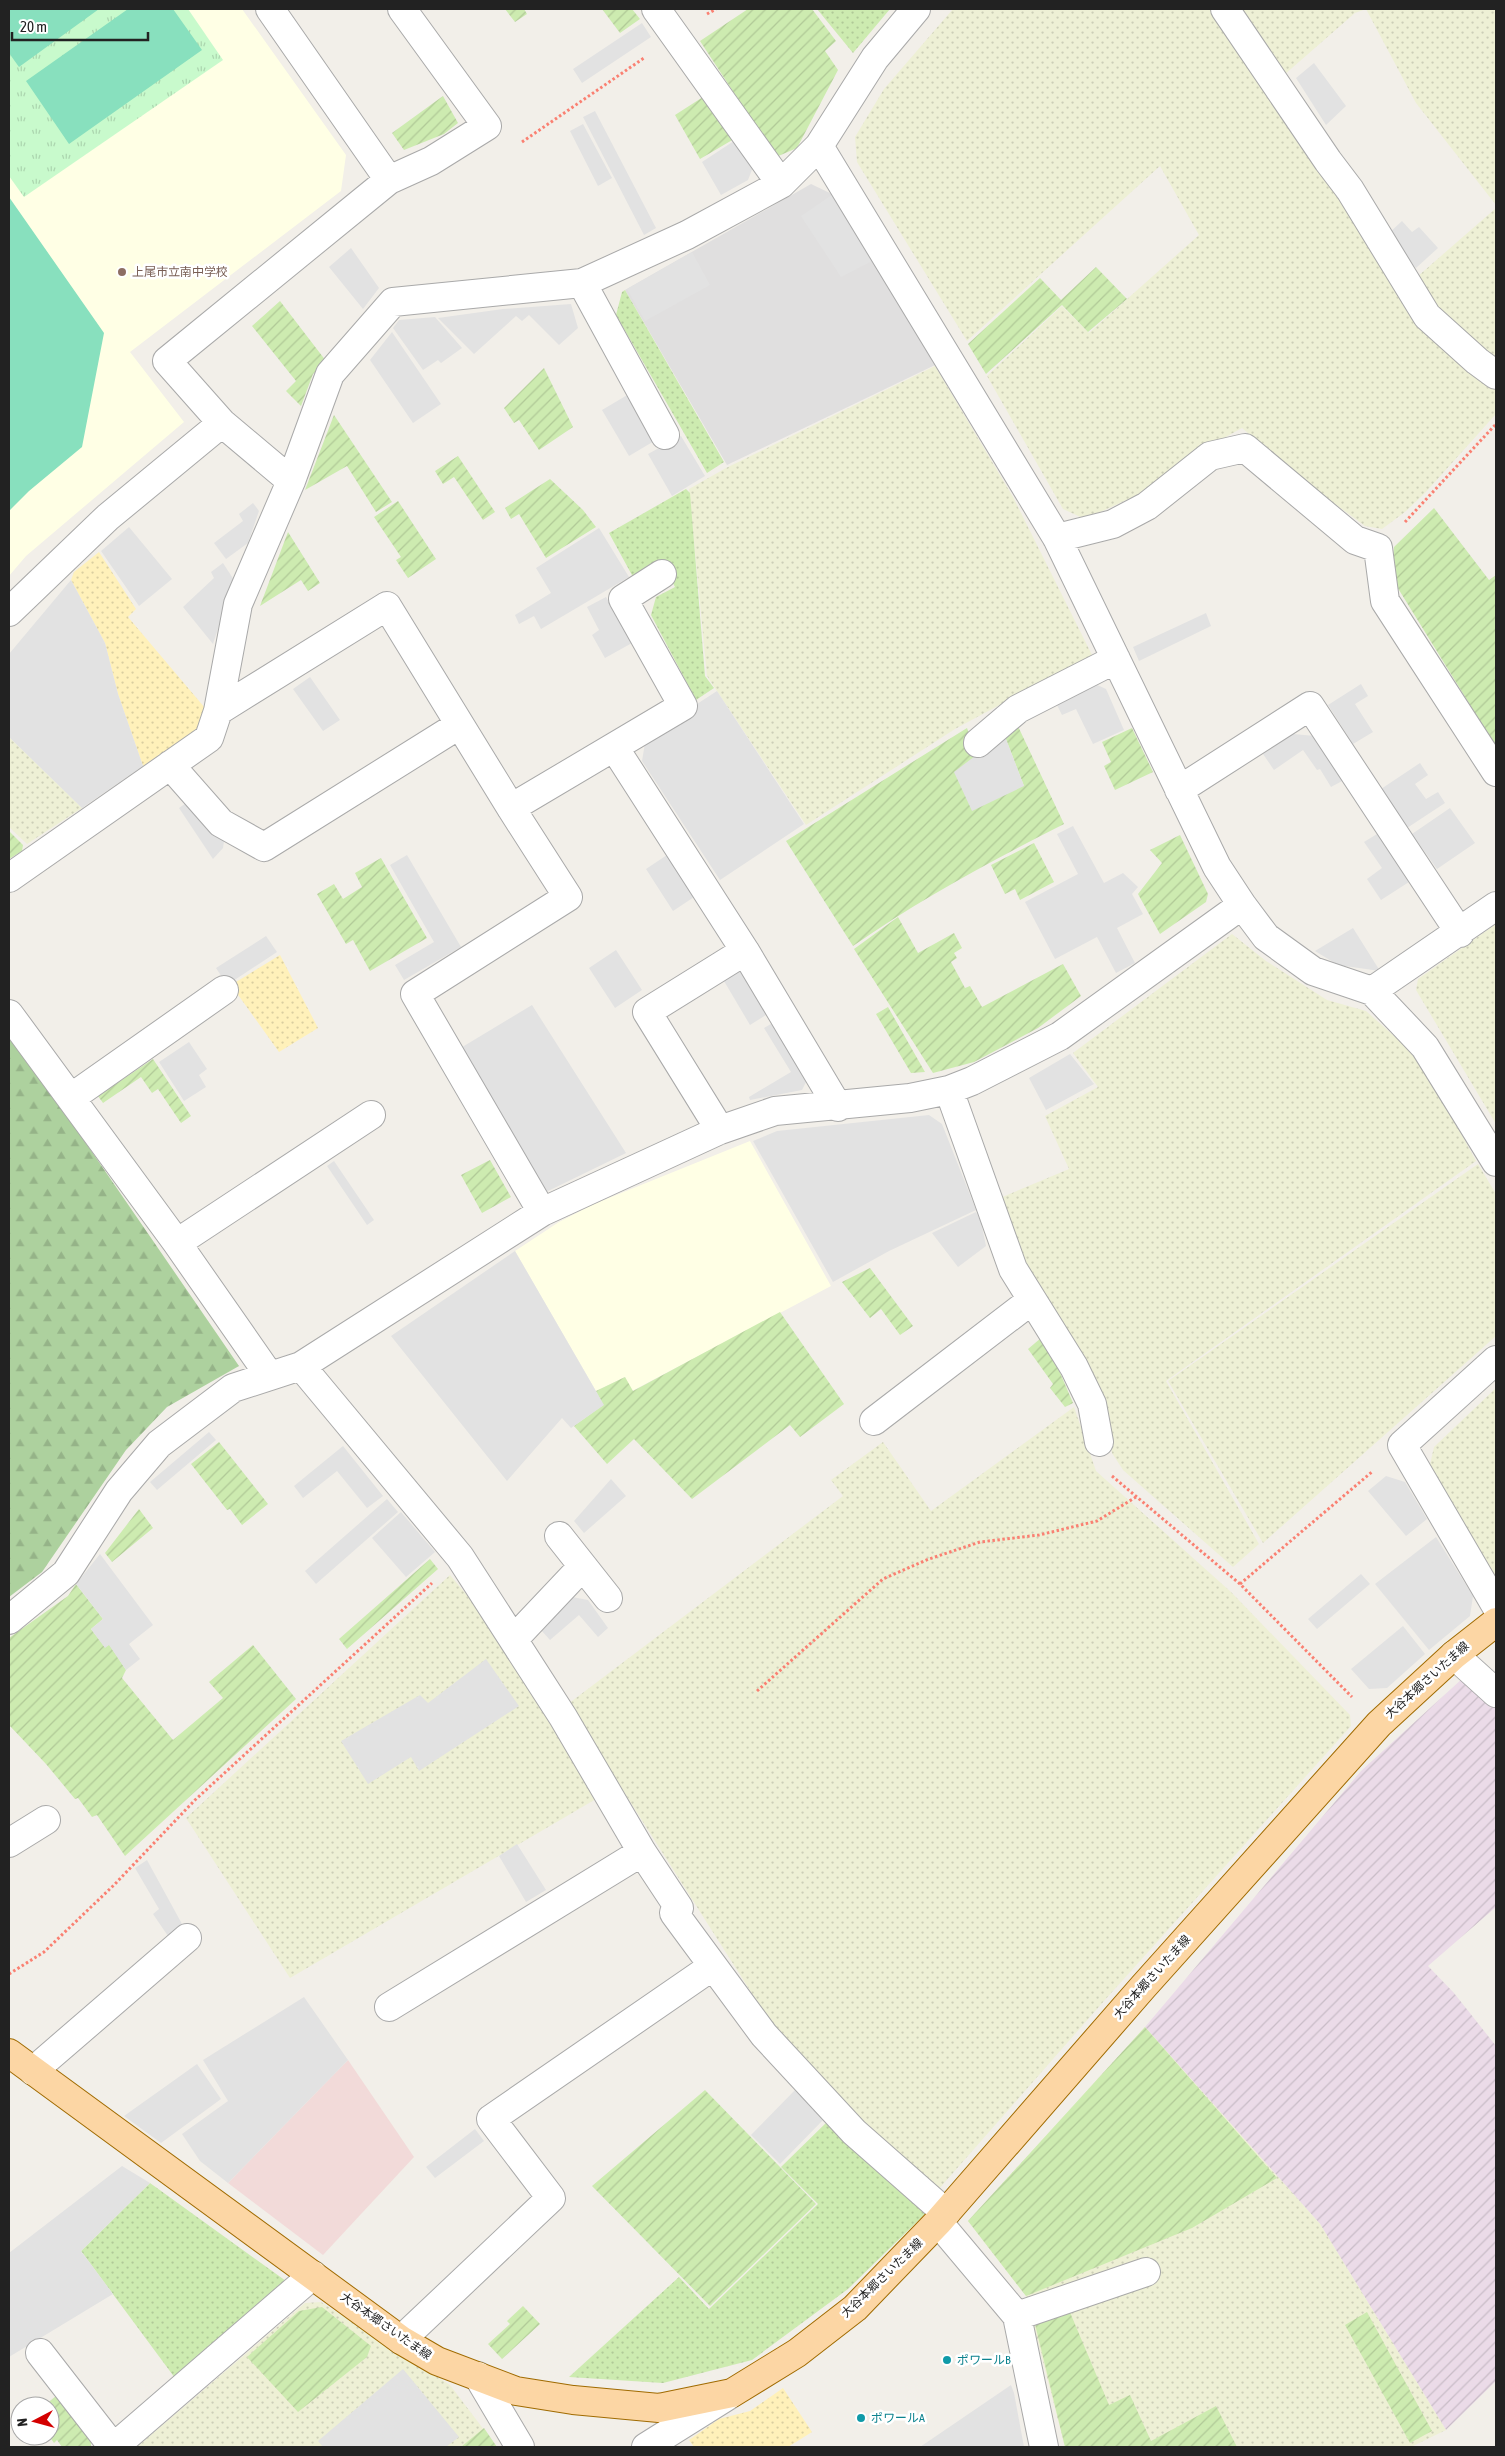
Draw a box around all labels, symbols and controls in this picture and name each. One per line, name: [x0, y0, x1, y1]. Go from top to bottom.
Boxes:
scale bar: [12, 10, 149, 42]
text: 20 m: [20, 18, 47, 35]
place label: 上尾市立南中学校: [132, 265, 228, 279]
marker: 上尾市立南中学校: [116, 266, 128, 278]
street label: 大谷本郷さいたま線: [1382, 1639, 1472, 1721]
street label: 大谷本郷さいたま線: [1111, 1932, 1193, 2022]
street label: 大谷本郷さいたま線: [838, 2236, 926, 2320]
street label: 大谷本郷さいたま線: [338, 2289, 434, 2363]
place label: ポワールB: [957, 2353, 1011, 2367]
marker: ポワールB: [941, 2354, 953, 2366]
north arrow: [10, 2396, 60, 2446]
place label: ポワールA: [871, 2411, 925, 2425]
marker: ポワールA: [855, 2412, 867, 2424]
text: N: [14, 2417, 30, 2427]

